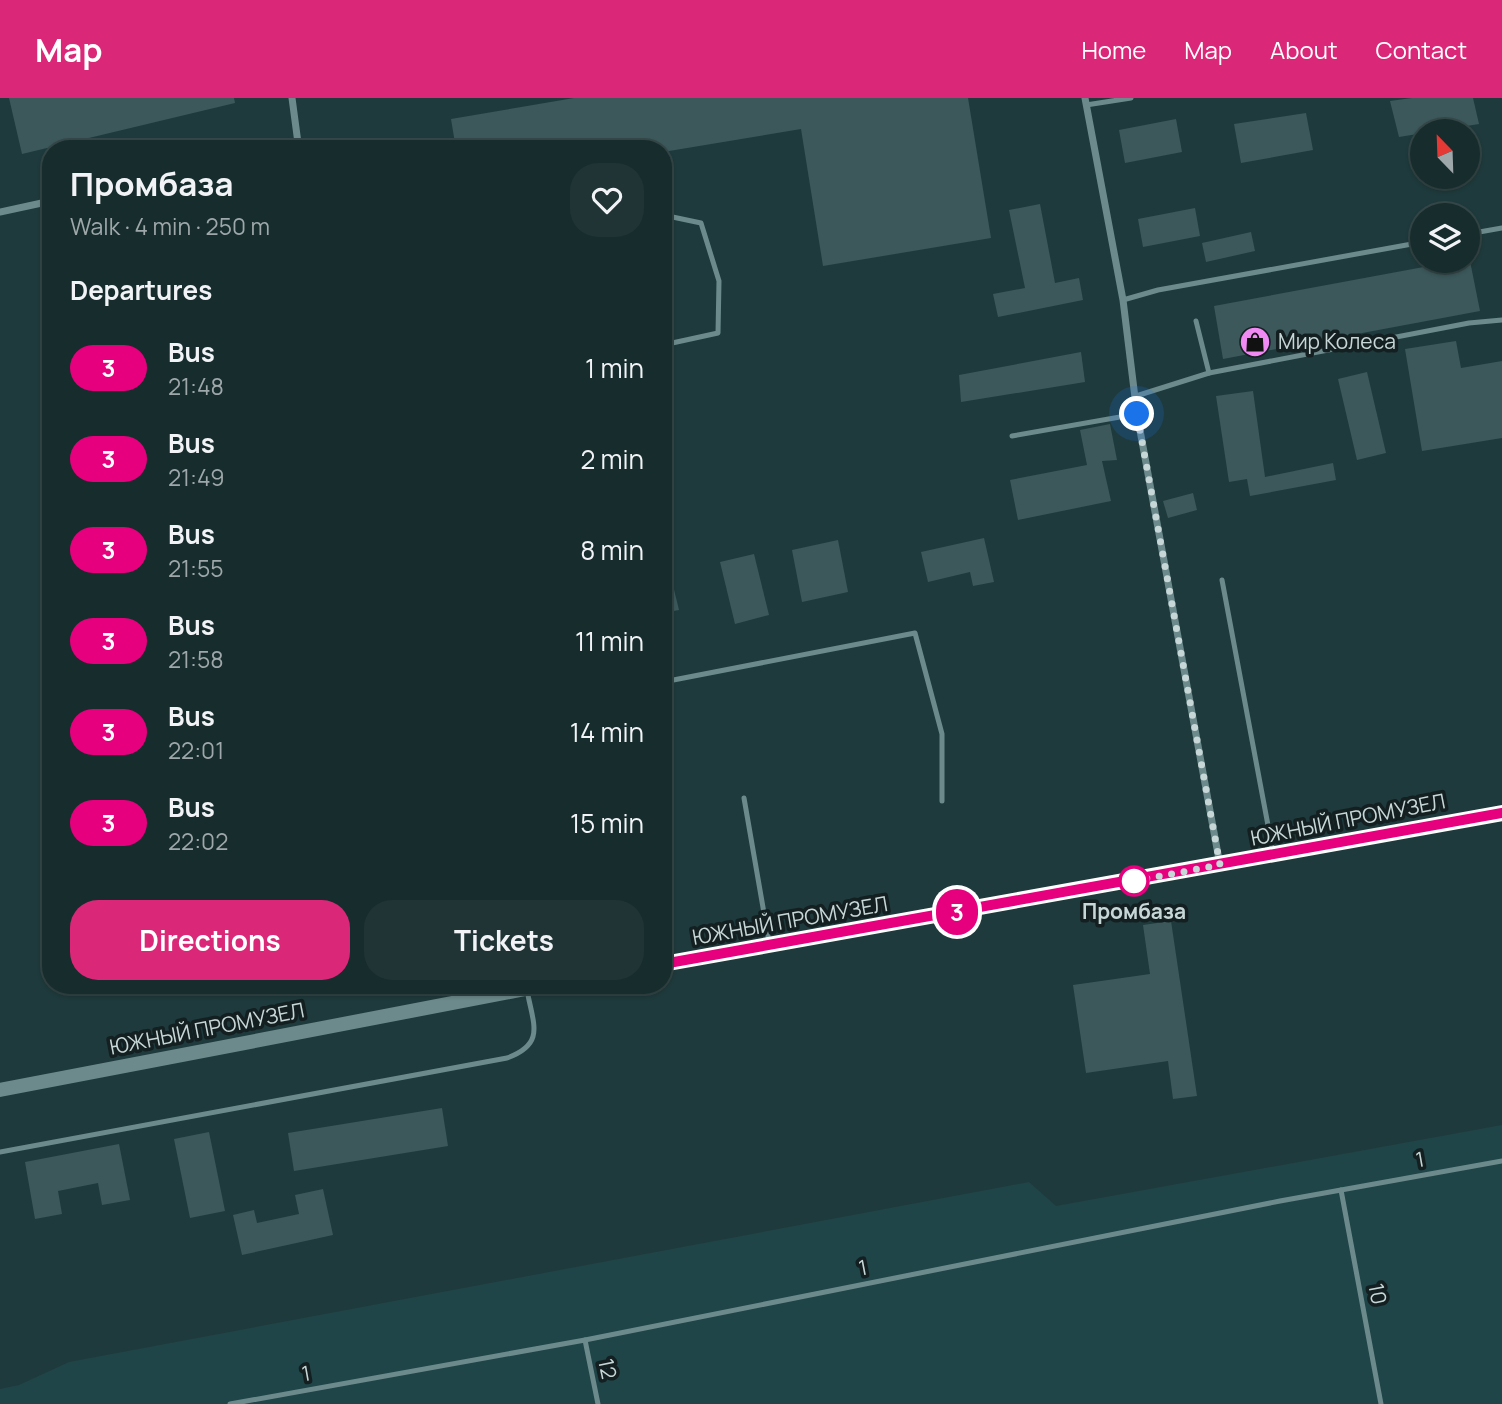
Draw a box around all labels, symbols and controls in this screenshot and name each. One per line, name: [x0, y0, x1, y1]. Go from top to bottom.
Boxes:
text: Map: [35, 27, 103, 72]
text: Home: [1081, 33, 1146, 66]
text: Map: [1184, 33, 1232, 66]
text: About: [1270, 33, 1338, 66]
text: Contact: [1376, 33, 1467, 66]
north arrow: [1410, 119, 1480, 189]
map controls: [1410, 119, 1480, 273]
text: Промбаза: [70, 161, 233, 206]
button: heart: [570, 163, 644, 237]
button: layers: [1410, 203, 1480, 273]
text: Walk · 4 min · 250 m: [70, 210, 270, 242]
text: Departures: [70, 272, 212, 308]
shop icon: Мир Колеса: [1238, 325, 1272, 359]
place label: Мир Колеса: [1278, 327, 1396, 355]
text: Bus: [168, 334, 215, 370]
text: 1 min: [585, 350, 644, 386]
text: 3: [102, 351, 115, 384]
text: 21:48: [168, 370, 224, 402]
your location: [1119, 396, 1154, 431]
text: Bus: [168, 425, 215, 461]
text: 2 min: [580, 441, 644, 477]
text: 3: [102, 442, 115, 475]
text: 21:49: [168, 461, 225, 493]
text: Bus: [168, 516, 215, 552]
text: 8 min: [580, 532, 644, 568]
text: 3: [102, 533, 115, 566]
text: 21:55: [168, 552, 224, 584]
text: Bus: [168, 607, 215, 643]
text: 11 min: [575, 623, 644, 659]
text: 3: [102, 624, 115, 657]
text: 21:58: [168, 643, 224, 675]
text: Bus: [168, 698, 215, 734]
text: 14 min: [570, 714, 644, 750]
text: 3: [102, 715, 115, 748]
text: 22:01: [168, 734, 224, 766]
street label: ЮЖНЫЙ ПРОМУЗЕЛ: [1248, 786, 1448, 852]
text: Bus: [168, 789, 215, 825]
text: 15 min: [570, 805, 644, 841]
text: 3: [102, 806, 115, 839]
text: 22:02: [168, 825, 228, 857]
marker: Промбаза: [1119, 866, 1149, 896]
street label: ЮЖНЫЙ ПРОМУЗЕЛ: [690, 889, 890, 951]
line badge: 3: [934, 889, 980, 935]
text: 3: [950, 895, 964, 928]
place label: Промбаза: [1082, 897, 1186, 925]
button: Directions: [70, 900, 350, 980]
button: Tickets: [364, 900, 644, 980]
street label: ЮЖНЫЙ ПРОМУЗЕЛ: [107, 995, 307, 1061]
street label: 1: [1413, 1145, 1426, 1174]
street label: 1: [856, 1252, 870, 1282]
street label: 10: [1362, 1281, 1394, 1307]
street label: 12: [592, 1356, 624, 1382]
street label: 1: [299, 1359, 312, 1388]

